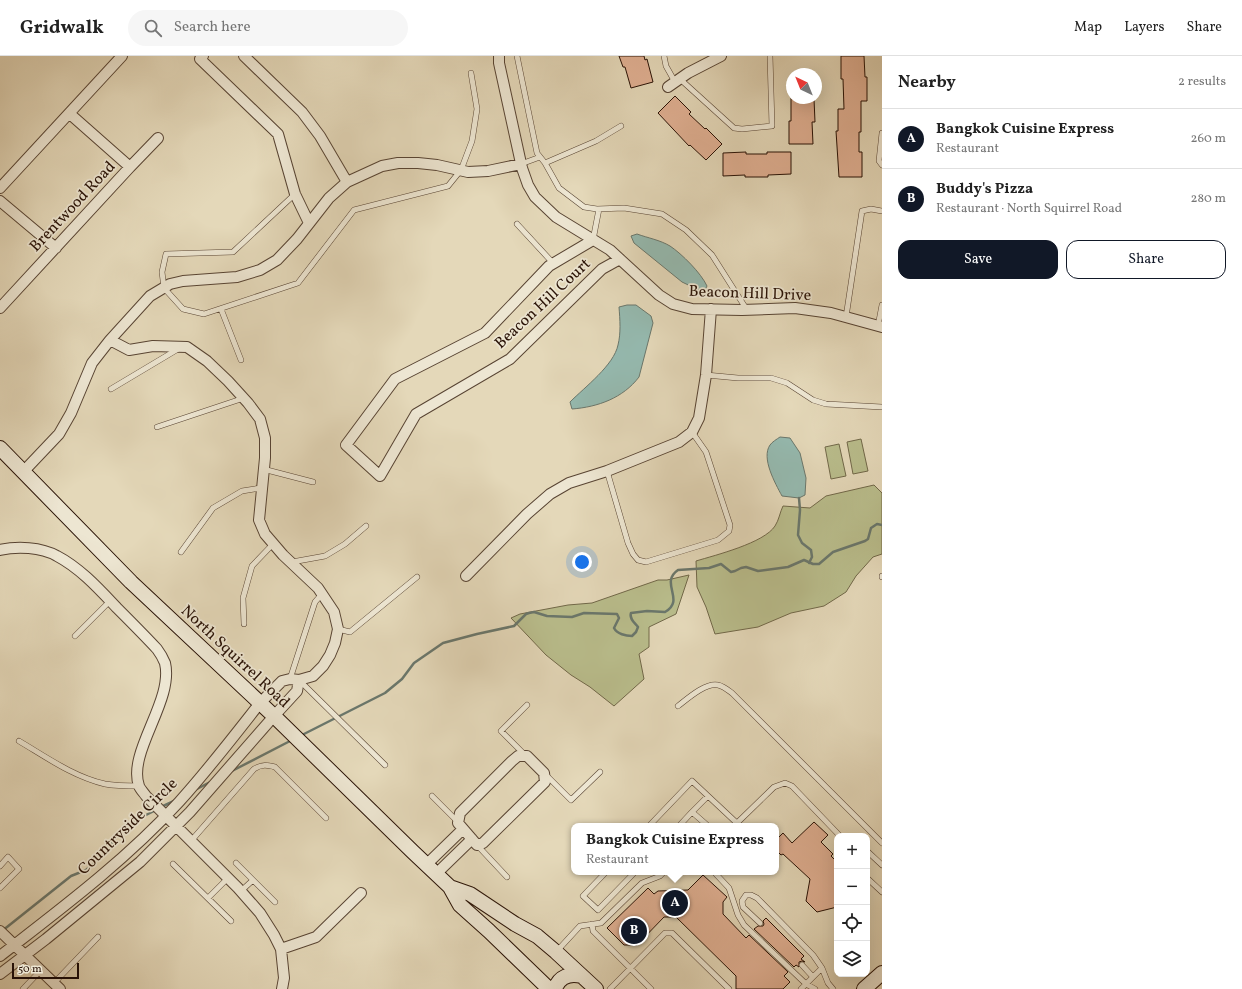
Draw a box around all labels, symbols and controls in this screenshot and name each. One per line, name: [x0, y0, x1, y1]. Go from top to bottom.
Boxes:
search box: [128, 10, 408, 46]
text: Gridwalk: [20, 15, 104, 41]
icon: search: [142, 17, 164, 39]
text: Search here: [174, 17, 251, 38]
text: Map: [1074, 18, 1102, 37]
text: Layers: [1124, 18, 1164, 37]
text: Share: [1186, 18, 1222, 37]
north arrow: [786, 68, 822, 104]
text: Nearby: [898, 71, 956, 94]
text: 2 results: [1178, 73, 1226, 91]
text: Bangkok Cuisine Express: [936, 119, 1114, 140]
text: A: [906, 130, 916, 148]
text: 260 m: [1191, 130, 1226, 148]
text: Restaurant: [936, 140, 999, 158]
street label: Brentwood Road: [25, 157, 121, 257]
text: Buddy's Pizza: [936, 179, 1033, 200]
text: B: [907, 190, 915, 208]
text: 280 m: [1190, 190, 1226, 208]
text: Restaurant · North Squirrel Road: [936, 200, 1122, 218]
button: Save: [898, 240, 1058, 279]
button: Share: [1066, 240, 1226, 279]
street label: Beacon Hill Court: [490, 253, 596, 354]
street label: Beacon Hill Drive: [688, 281, 812, 307]
your location: [572, 552, 592, 572]
street label: North Squirrel Road: [176, 601, 294, 713]
street label: Countryside Circle: [73, 774, 183, 880]
popup: [571, 823, 779, 875]
text: Bangkok Cuisine Express: [586, 830, 764, 851]
map controls: [834, 833, 870, 977]
button: +: [834, 833, 870, 869]
text: Restaurant: [586, 851, 649, 869]
button: −: [834, 869, 870, 905]
pin: A: [662, 888, 688, 918]
button: locate: [834, 905, 870, 941]
pin: B: [621, 916, 647, 946]
button: layers: [834, 941, 870, 977]
scale bar: [12, 961, 79, 980]
text: 50 m: [18, 962, 42, 977]

